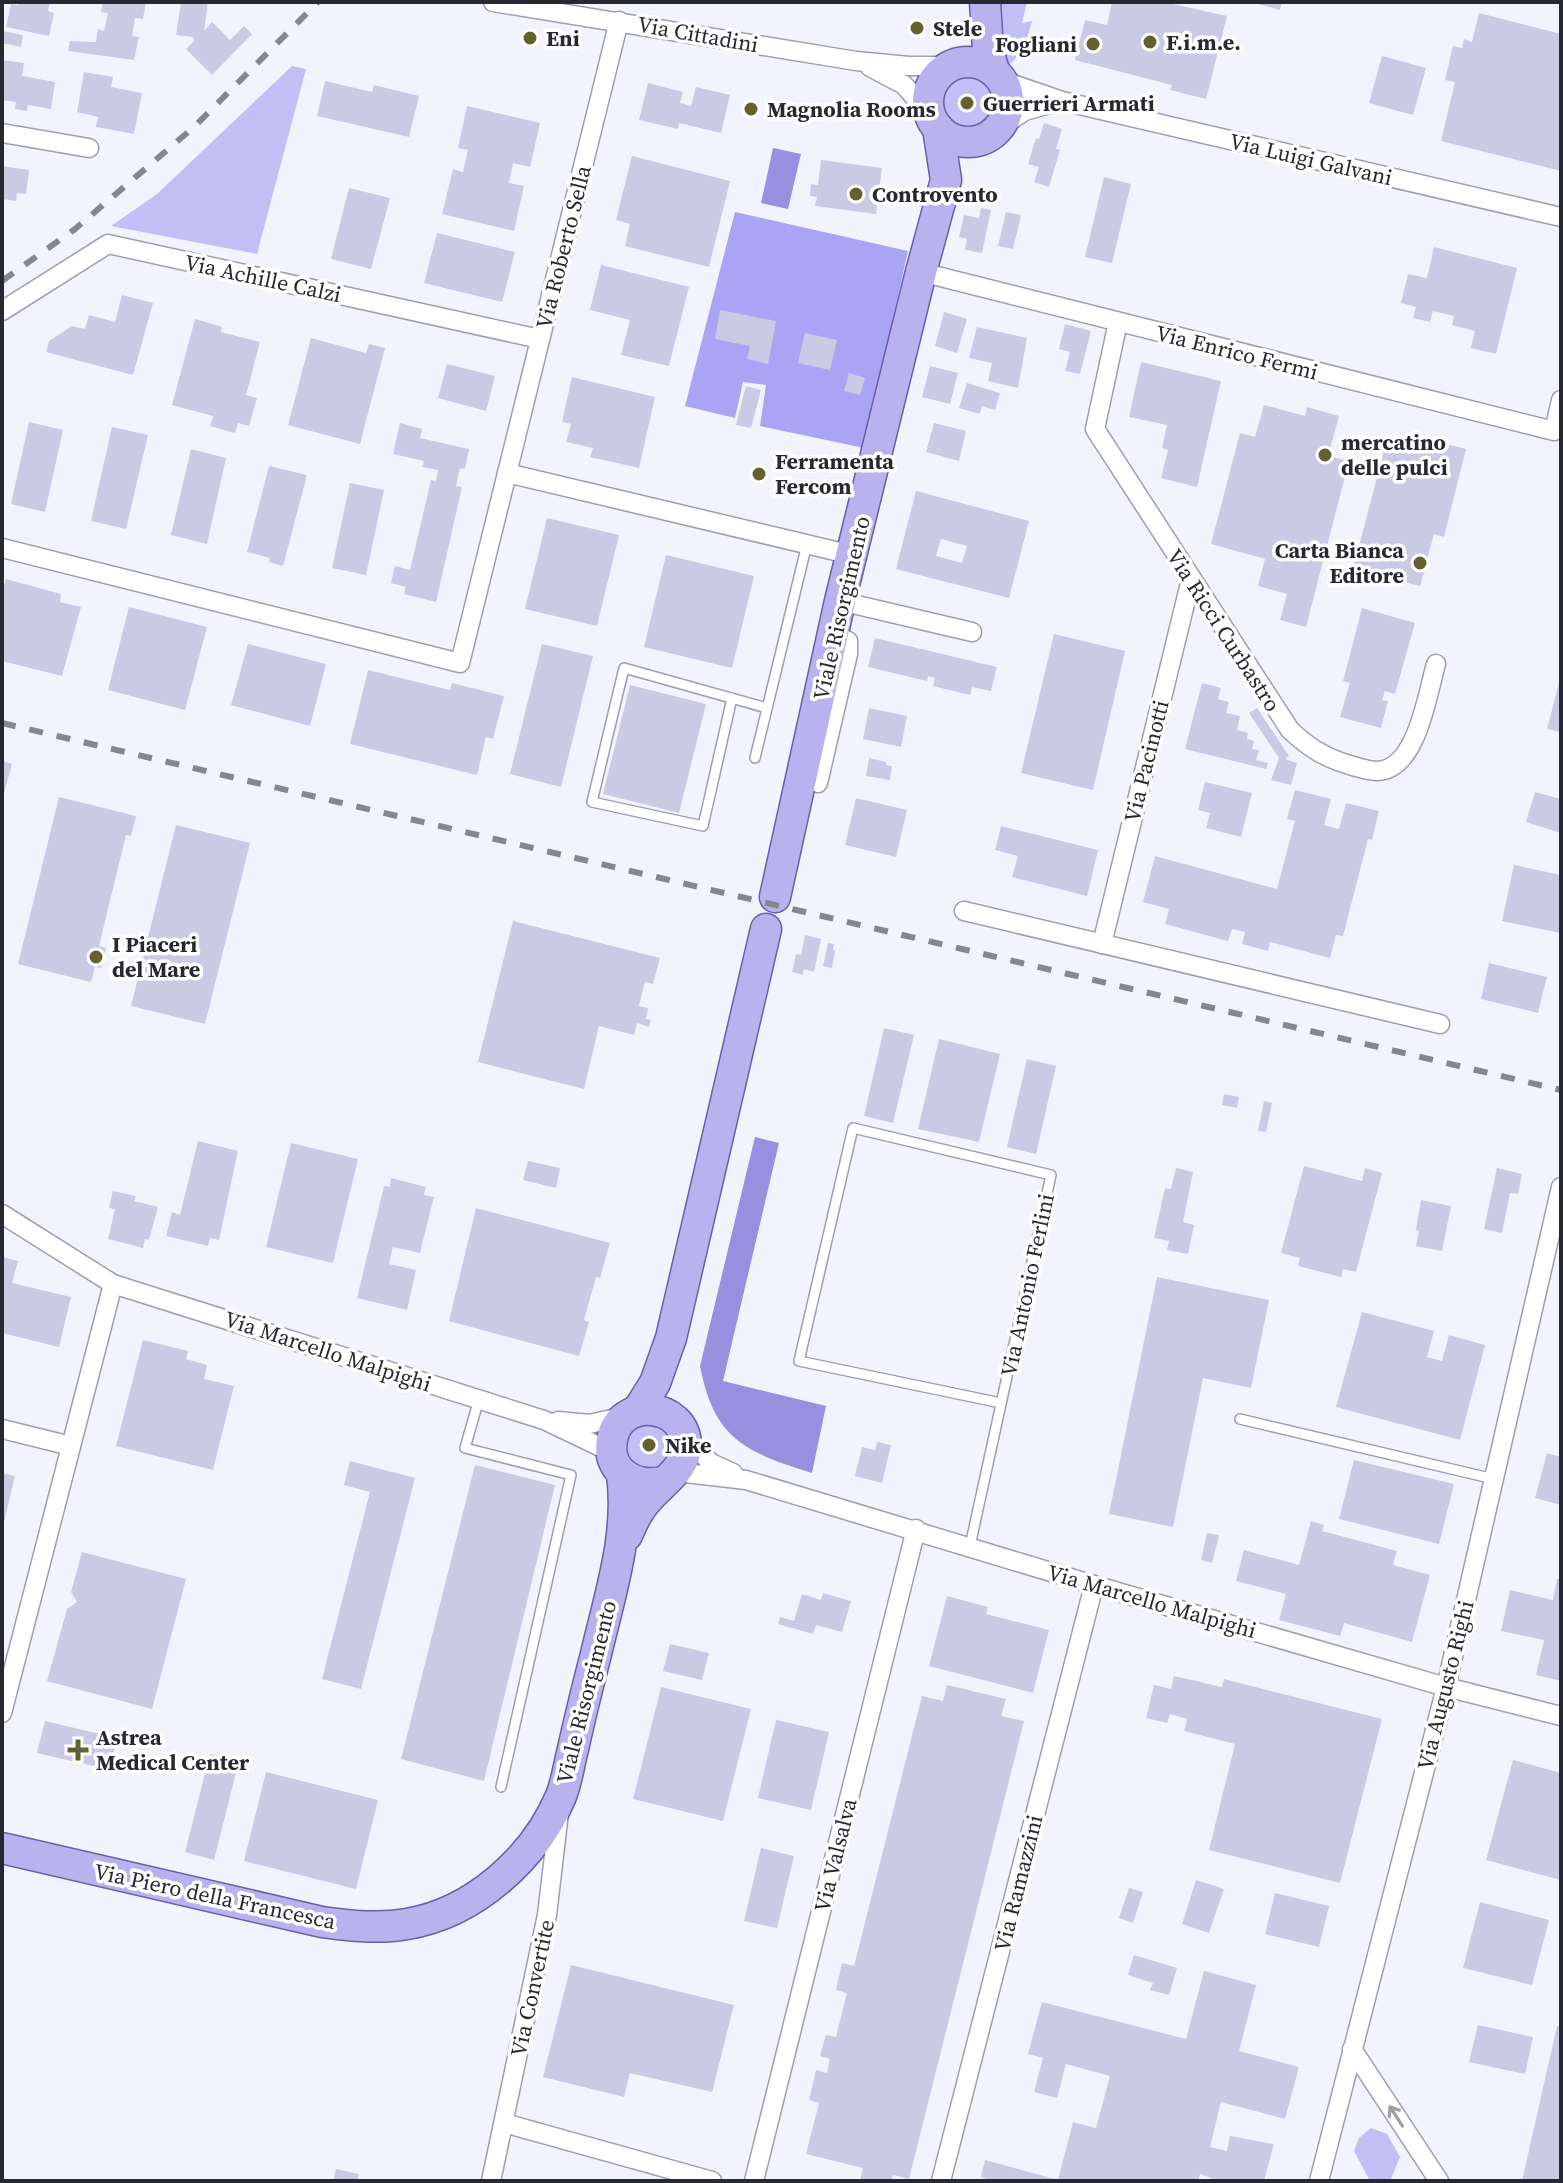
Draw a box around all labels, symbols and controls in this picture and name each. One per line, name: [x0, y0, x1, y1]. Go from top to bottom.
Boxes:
street label: Via Cittadini: [635, 9, 761, 59]
place label: Stele: [933, 13, 982, 43]
marker: Stele: [908, 19, 926, 37]
place label: Eni: [546, 23, 580, 53]
place label: F.i.m.e.: [1166, 27, 1241, 57]
marker: Eni: [521, 29, 539, 47]
place label: Fogliani: [995, 29, 1077, 59]
marker: F.i.m.e.: [1141, 33, 1159, 51]
marker: Fogliani: [1084, 35, 1102, 53]
place label: Guerrieri Armati: [983, 88, 1155, 118]
place label: Magnolia Rooms: [767, 94, 936, 124]
marker: Guerrieri Armati: [958, 94, 976, 112]
marker: Magnolia Rooms: [742, 100, 760, 118]
street label: Via Luigi Galvani: [1227, 126, 1395, 192]
street label: Via Roberto Sella: [528, 161, 598, 332]
place label: Controvento: [872, 179, 998, 209]
marker: Controvento: [847, 185, 865, 203]
street label: Via Achille Calzi: [182, 247, 344, 309]
street label: Via Enrico Fermi: [1153, 317, 1321, 387]
place label: mercatino delle pulci: [1341, 427, 1448, 482]
place label: Ferramenta Fercom: [775, 446, 894, 501]
marker: mercatino delle pulci: [1316, 446, 1334, 464]
marker: Ferramenta Fercom: [750, 465, 768, 483]
street label: Viale Risorgimento: [805, 513, 877, 703]
place label: Carta Bianca Editore: [1275, 535, 1404, 590]
street label: Via Ricci Curbastro: [1160, 543, 1288, 717]
marker: Carta Bianca Editore: [1411, 554, 1429, 572]
street label: Via Pacinotti: [1116, 697, 1176, 825]
place label: I Piaceri del Mare: [112, 929, 200, 984]
marker: I Piaceri del Mare: [87, 948, 105, 966]
street label: Via Antonio Ferlini: [993, 1191, 1061, 1379]
street label: Via Marcello Malpighi: [221, 1303, 435, 1399]
place label: Nike: [665, 1430, 712, 1460]
marker: Nike: [640, 1436, 658, 1454]
street label: Via Marcello Malpighi: [1044, 1557, 1260, 1645]
street label: Viale Risorgimento: [549, 1597, 623, 1787]
street label: Via Augusto Righi: [1409, 1597, 1481, 1773]
place label: Astrea Medical Center: [96, 1722, 250, 1777]
marker: Astrea Medical Center: [67, 1739, 89, 1761]
street label: Via Valsalva: [806, 1794, 864, 1915]
street label: Via Ramazzini: [987, 1811, 1049, 1955]
street label: Via Piero della Francesca: [91, 1856, 339, 1936]
street label: Via Convertite: [503, 1917, 561, 2059]
one-way arrow: [1388, 2105, 1404, 2128]

